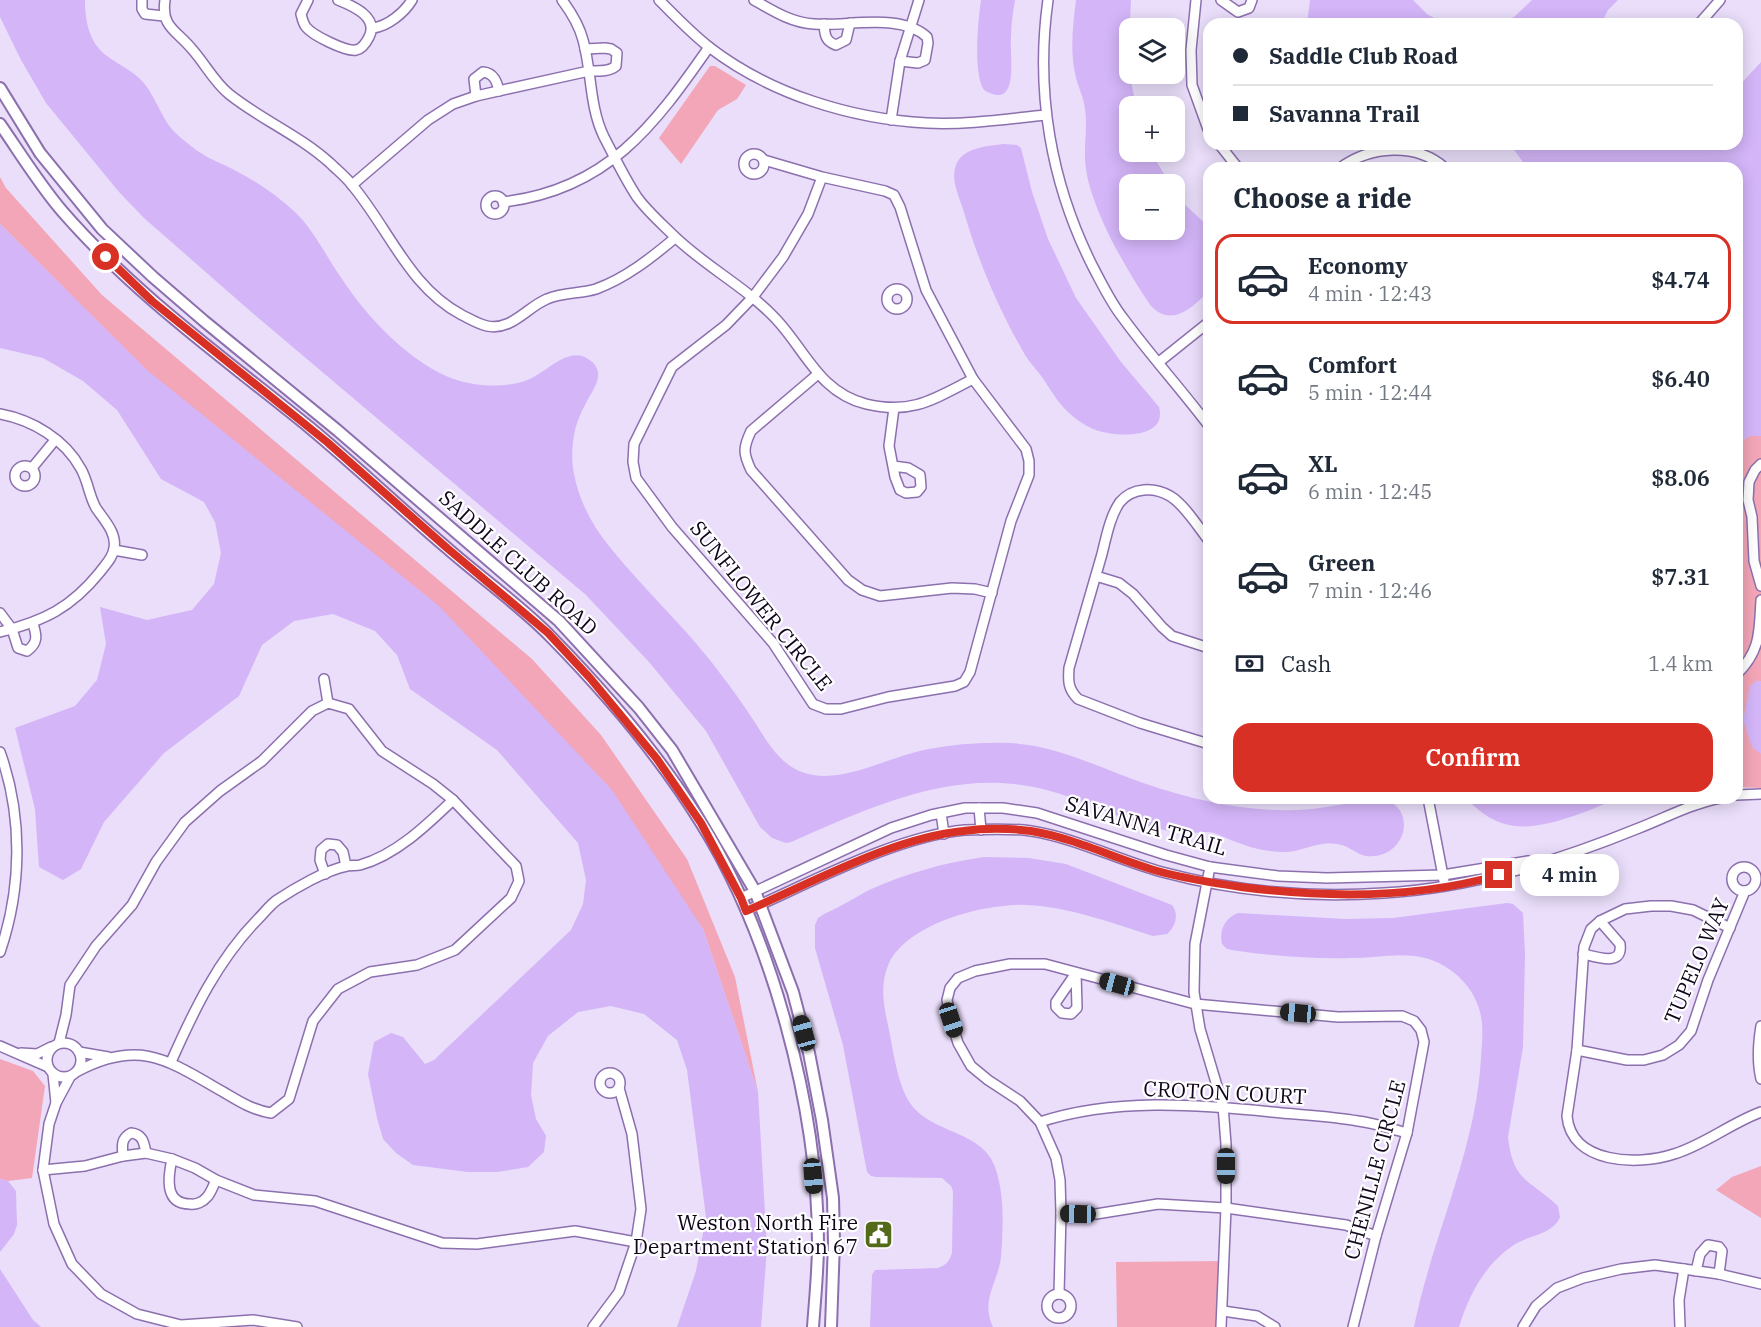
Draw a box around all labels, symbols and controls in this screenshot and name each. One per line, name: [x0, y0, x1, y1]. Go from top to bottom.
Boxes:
map controls: [1119, 18, 1185, 240]
button: layers: [1119, 18, 1185, 84]
text: Saddle Club Road: [1269, 41, 1458, 70]
button: +: [1119, 96, 1185, 162]
text: Savanna Trail: [1269, 99, 1420, 128]
button: −: [1119, 174, 1185, 240]
text: Choose a ride: [1233, 180, 1412, 215]
route start: [92, 243, 119, 270]
text: Economy: [1308, 251, 1408, 280]
icon: car: [1236, 252, 1290, 306]
text: $4.74: [1651, 265, 1710, 294]
text: 4 min · 12:43: [1308, 280, 1432, 307]
text: Comfort: [1308, 350, 1397, 379]
icon: car: [1236, 351, 1290, 405]
text: $6.40: [1651, 364, 1710, 393]
text: 5 min · 12:44: [1308, 379, 1432, 406]
text: XL: [1308, 449, 1338, 478]
icon: car: [1236, 450, 1290, 504]
text: $8.06: [1651, 463, 1710, 492]
text: 6 min · 12:45: [1308, 478, 1432, 505]
street label: SADDLE CLUB ROAD: [433, 483, 604, 641]
street label: SUNFLOWER CIRCLE: [684, 514, 839, 696]
text: Green: [1308, 548, 1375, 577]
icon: car: [1236, 549, 1290, 603]
text: $7.31: [1651, 562, 1710, 591]
text: 7 min · 12:46: [1308, 577, 1432, 604]
icon: cash: [1233, 647, 1266, 680]
text: Cash: [1281, 649, 1332, 678]
text: 1.4 km: [1648, 650, 1713, 677]
button: Confirm: [1233, 723, 1713, 792]
street label: SAVANNA TRAIL: [1062, 789, 1230, 861]
callout: 4 min: [1520, 854, 1619, 896]
route end: [1485, 861, 1512, 888]
text: 4 min: [1542, 861, 1597, 888]
street label: TUPELO WAY: [1657, 893, 1735, 1028]
car: [1097, 971, 1137, 997]
car: [937, 1000, 965, 1040]
car: [1279, 1002, 1317, 1024]
car: [791, 1013, 817, 1053]
street label: CROTON COURT: [1143, 1074, 1307, 1110]
street label: CHENILLE CIRCLE: [1337, 1077, 1411, 1263]
car: [1217, 1148, 1235, 1184]
car: [802, 1157, 824, 1195]
car: [1060, 1205, 1096, 1223]
place label: Weston North Fire Department Station 67: [633, 1208, 858, 1260]
public building icon: Weston North Fire Department Station 67: [863, 1219, 895, 1251]

